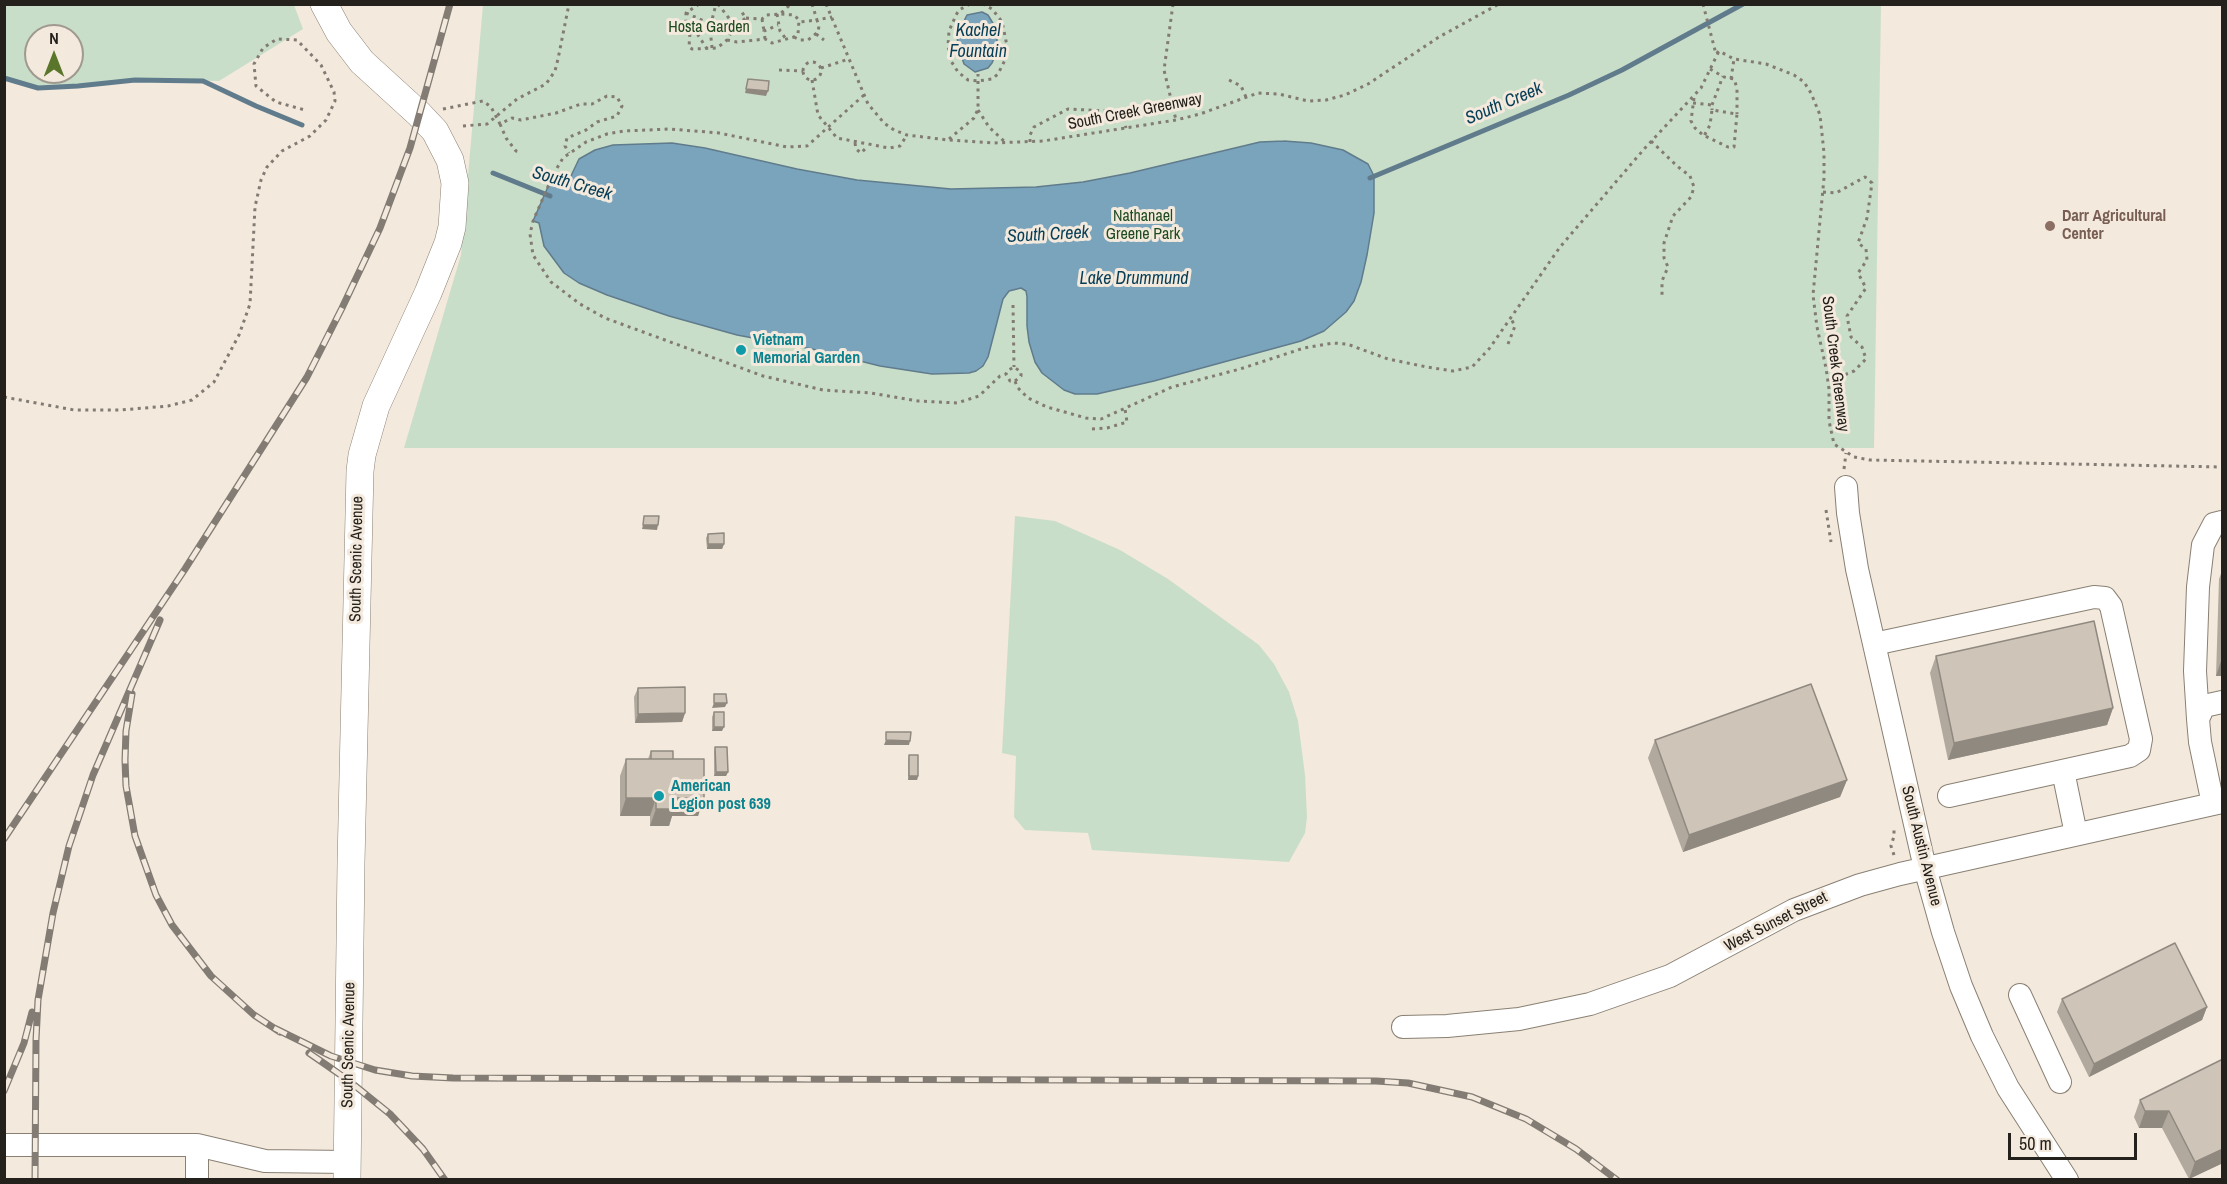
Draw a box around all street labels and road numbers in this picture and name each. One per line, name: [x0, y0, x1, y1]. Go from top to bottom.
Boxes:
street label: South Creek Greenway: [1066, 90, 1204, 134]
street label: South Creek Greenway: [1817, 295, 1853, 433]
street label: South Scenic Avenue: [346, 496, 368, 622]
street label: South Austin Avenue: [1897, 784, 1945, 908]
street label: West Sunset Street: [1721, 888, 1831, 956]
street label: South Scenic Avenue: [338, 982, 360, 1108]

